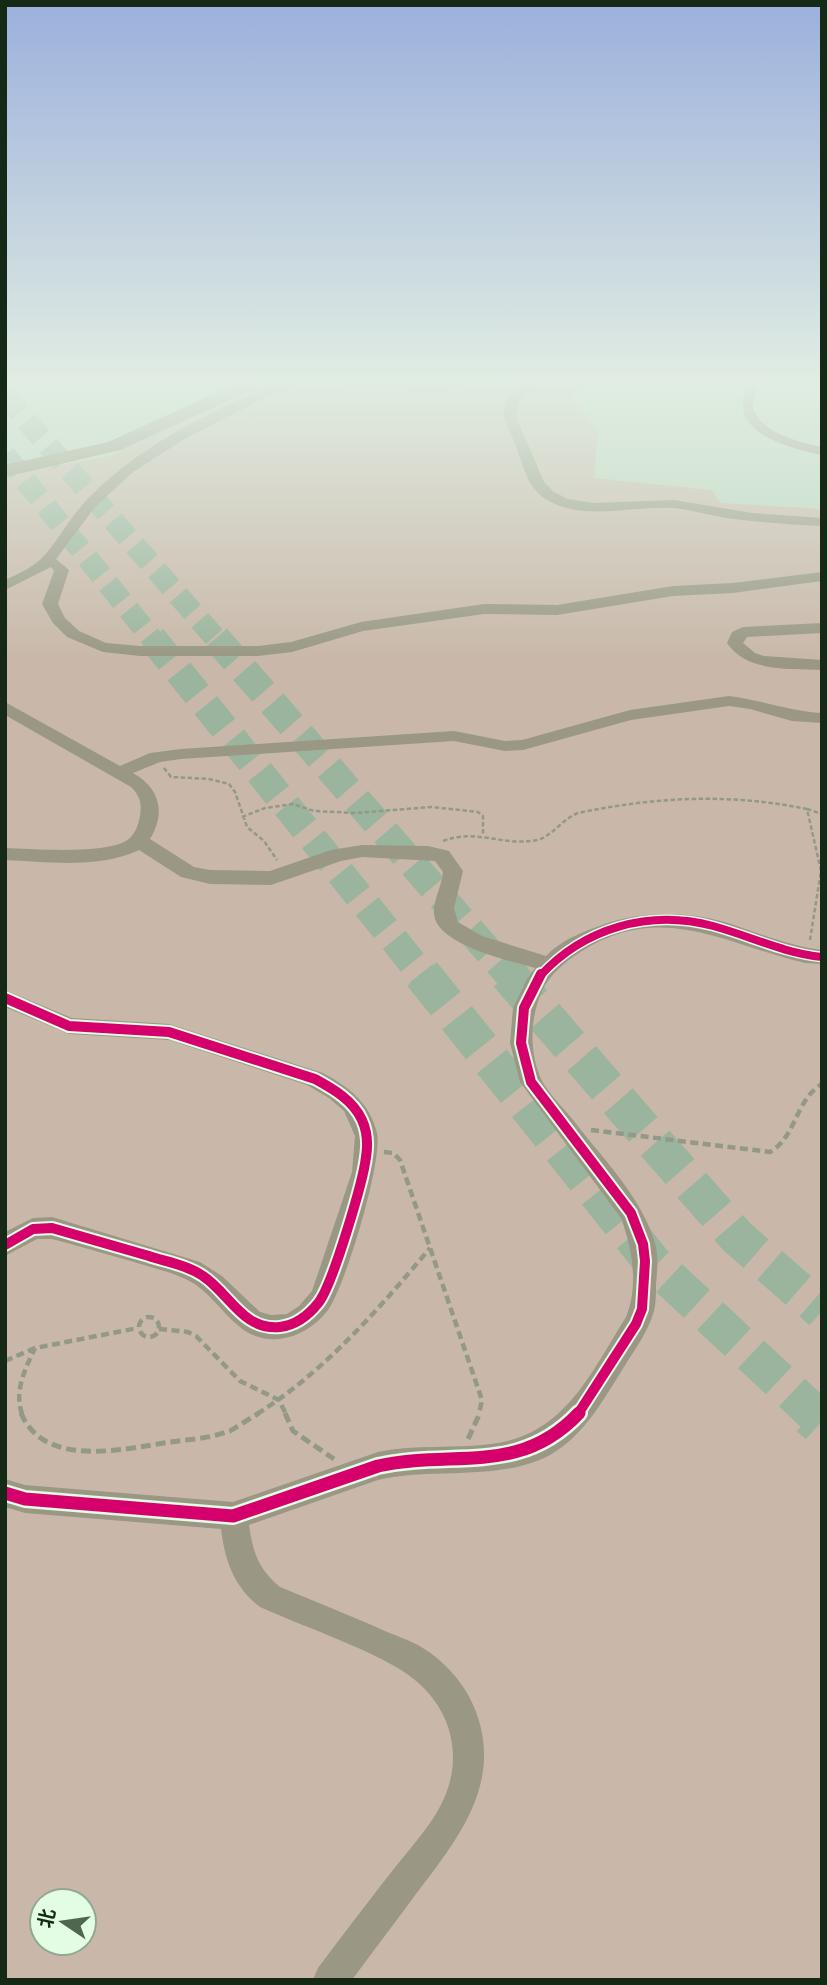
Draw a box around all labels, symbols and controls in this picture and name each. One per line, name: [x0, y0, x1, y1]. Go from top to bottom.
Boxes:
north arrow: [28, 1887, 98, 1957]
text: 北: [33, 1906, 60, 1930]

